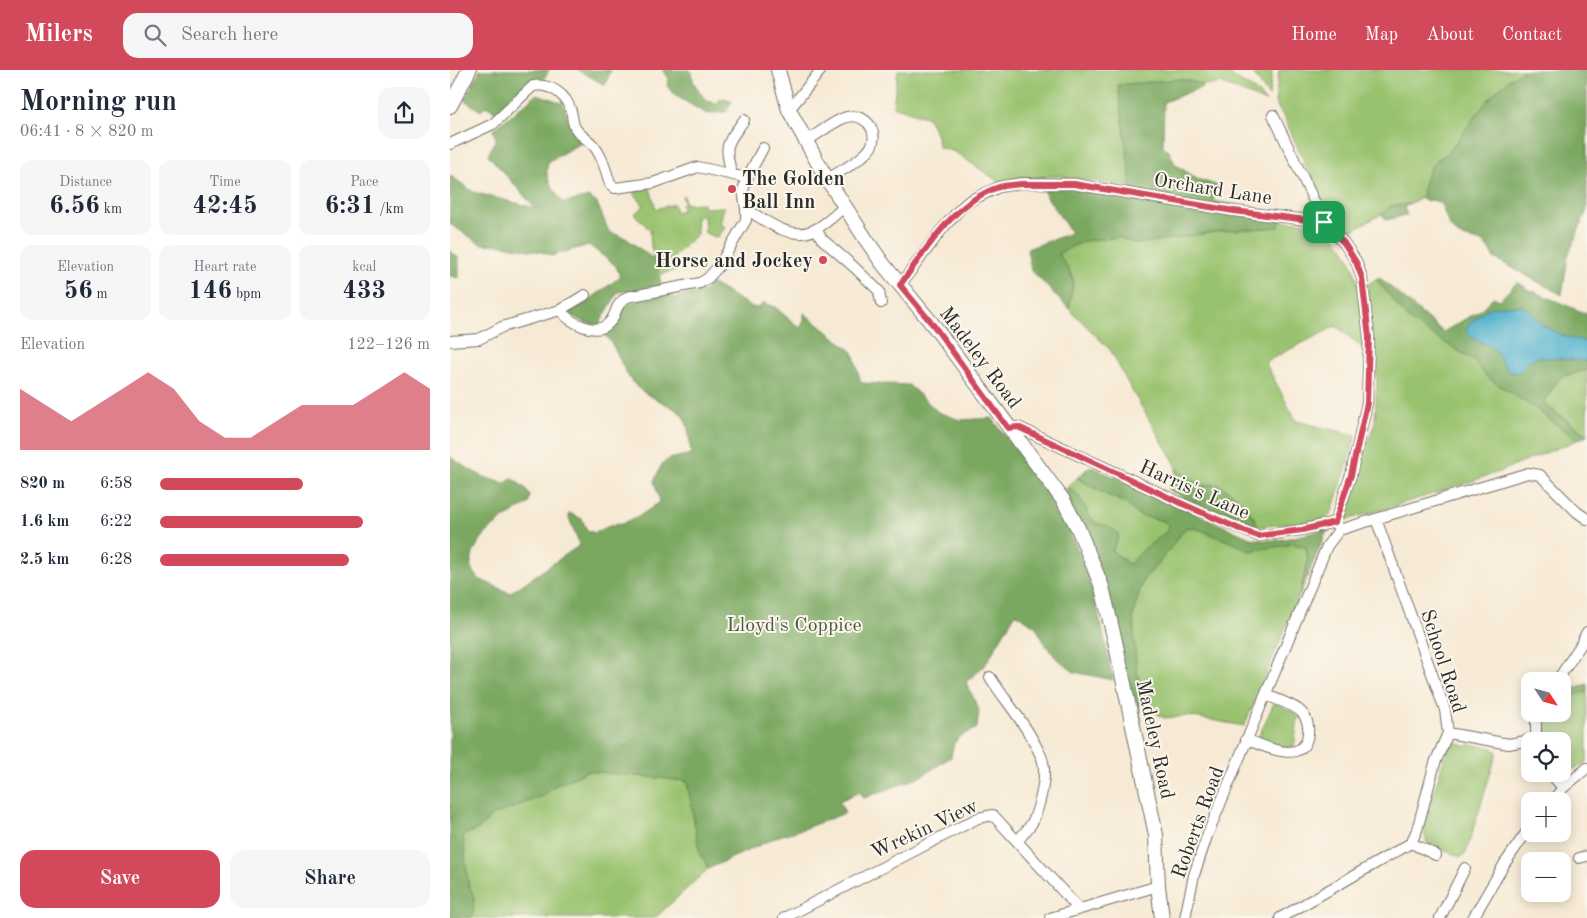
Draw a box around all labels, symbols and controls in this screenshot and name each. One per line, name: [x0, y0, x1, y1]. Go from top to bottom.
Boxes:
search box: [123, 13, 473, 58]
icon: search: [141, 21, 169, 49]
text: Milers: [25, 23, 93, 47]
text: Search here: [181, 26, 278, 45]
text: Home: [1291, 26, 1337, 44]
text: Map: [1365, 26, 1398, 44]
text: About: [1426, 26, 1474, 44]
text: Contact: [1502, 26, 1562, 44]
button: share: [378, 87, 430, 139]
text: Morning run: [20, 89, 177, 117]
text: 06:41 · 8 × 820 m: [20, 124, 153, 140]
place label: The Golden Ball Inn: [742, 170, 845, 213]
street label: Orchard Lane: [1152, 171, 1273, 209]
text: Distance: [59, 175, 112, 189]
text: Time: [209, 175, 241, 189]
text: Pace: [350, 175, 379, 189]
marker: The Golden Ball Inn: [726, 183, 738, 195]
text: 6.56: [49, 194, 100, 219]
text: 42:45: [192, 194, 258, 219]
text: 6:31: [325, 194, 375, 219]
pin: [1303, 201, 1345, 243]
text: km: [100, 202, 122, 216]
text: /km: [375, 202, 404, 216]
icon: arrive: [1310, 208, 1338, 236]
place label: Horse and Jockey: [655, 252, 813, 272]
marker: Horse and Jockey: [817, 254, 829, 266]
text: Elevation: [57, 260, 114, 274]
text: Heart rate: [194, 260, 256, 274]
text: kcal: [352, 260, 376, 274]
text: 56: [64, 279, 93, 304]
text: 146: [189, 279, 232, 304]
text: 433: [343, 279, 386, 304]
text: m: [93, 287, 108, 301]
text: bpm: [232, 287, 261, 301]
street label: Madeley Road: [935, 304, 1024, 413]
text: Elevation: [20, 337, 85, 353]
text: 122–126 m: [347, 337, 430, 353]
street label: Harris's Lane: [1136, 458, 1252, 524]
text: 820 m: [20, 476, 65, 492]
text: 6:58: [100, 476, 132, 492]
text: 1.6 km: [20, 514, 69, 530]
text: 6:22: [100, 514, 132, 530]
text: 2.5 km: [20, 552, 69, 568]
text: 6:28: [100, 552, 132, 568]
street label: School Road: [1416, 607, 1468, 716]
park label: Lloyd's Coppice: [726, 616, 862, 636]
north arrow: [1521, 672, 1571, 722]
map controls: [1521, 672, 1571, 902]
street label: Madeley Road: [1132, 678, 1176, 801]
button: locate: [1521, 732, 1571, 782]
street label: Roberts Road: [1169, 764, 1228, 881]
button: +: [1521, 792, 1571, 842]
street label: Wrekin View: [868, 796, 982, 863]
button: Save: [20, 850, 220, 908]
button: Share: [230, 850, 430, 908]
button: −: [1521, 852, 1571, 902]

